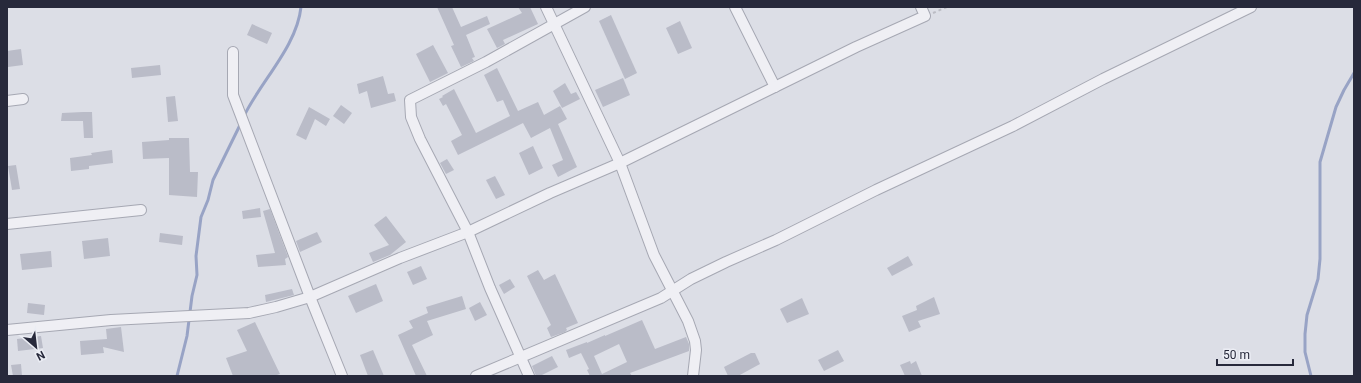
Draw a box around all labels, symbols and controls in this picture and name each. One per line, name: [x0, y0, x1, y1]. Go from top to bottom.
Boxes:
north arrow: [16, 327, 56, 367]
scale bar: [1217, 341, 1293, 367]
text: N: [34, 348, 47, 363]
text: 50 m: [1223, 348, 1250, 362]

